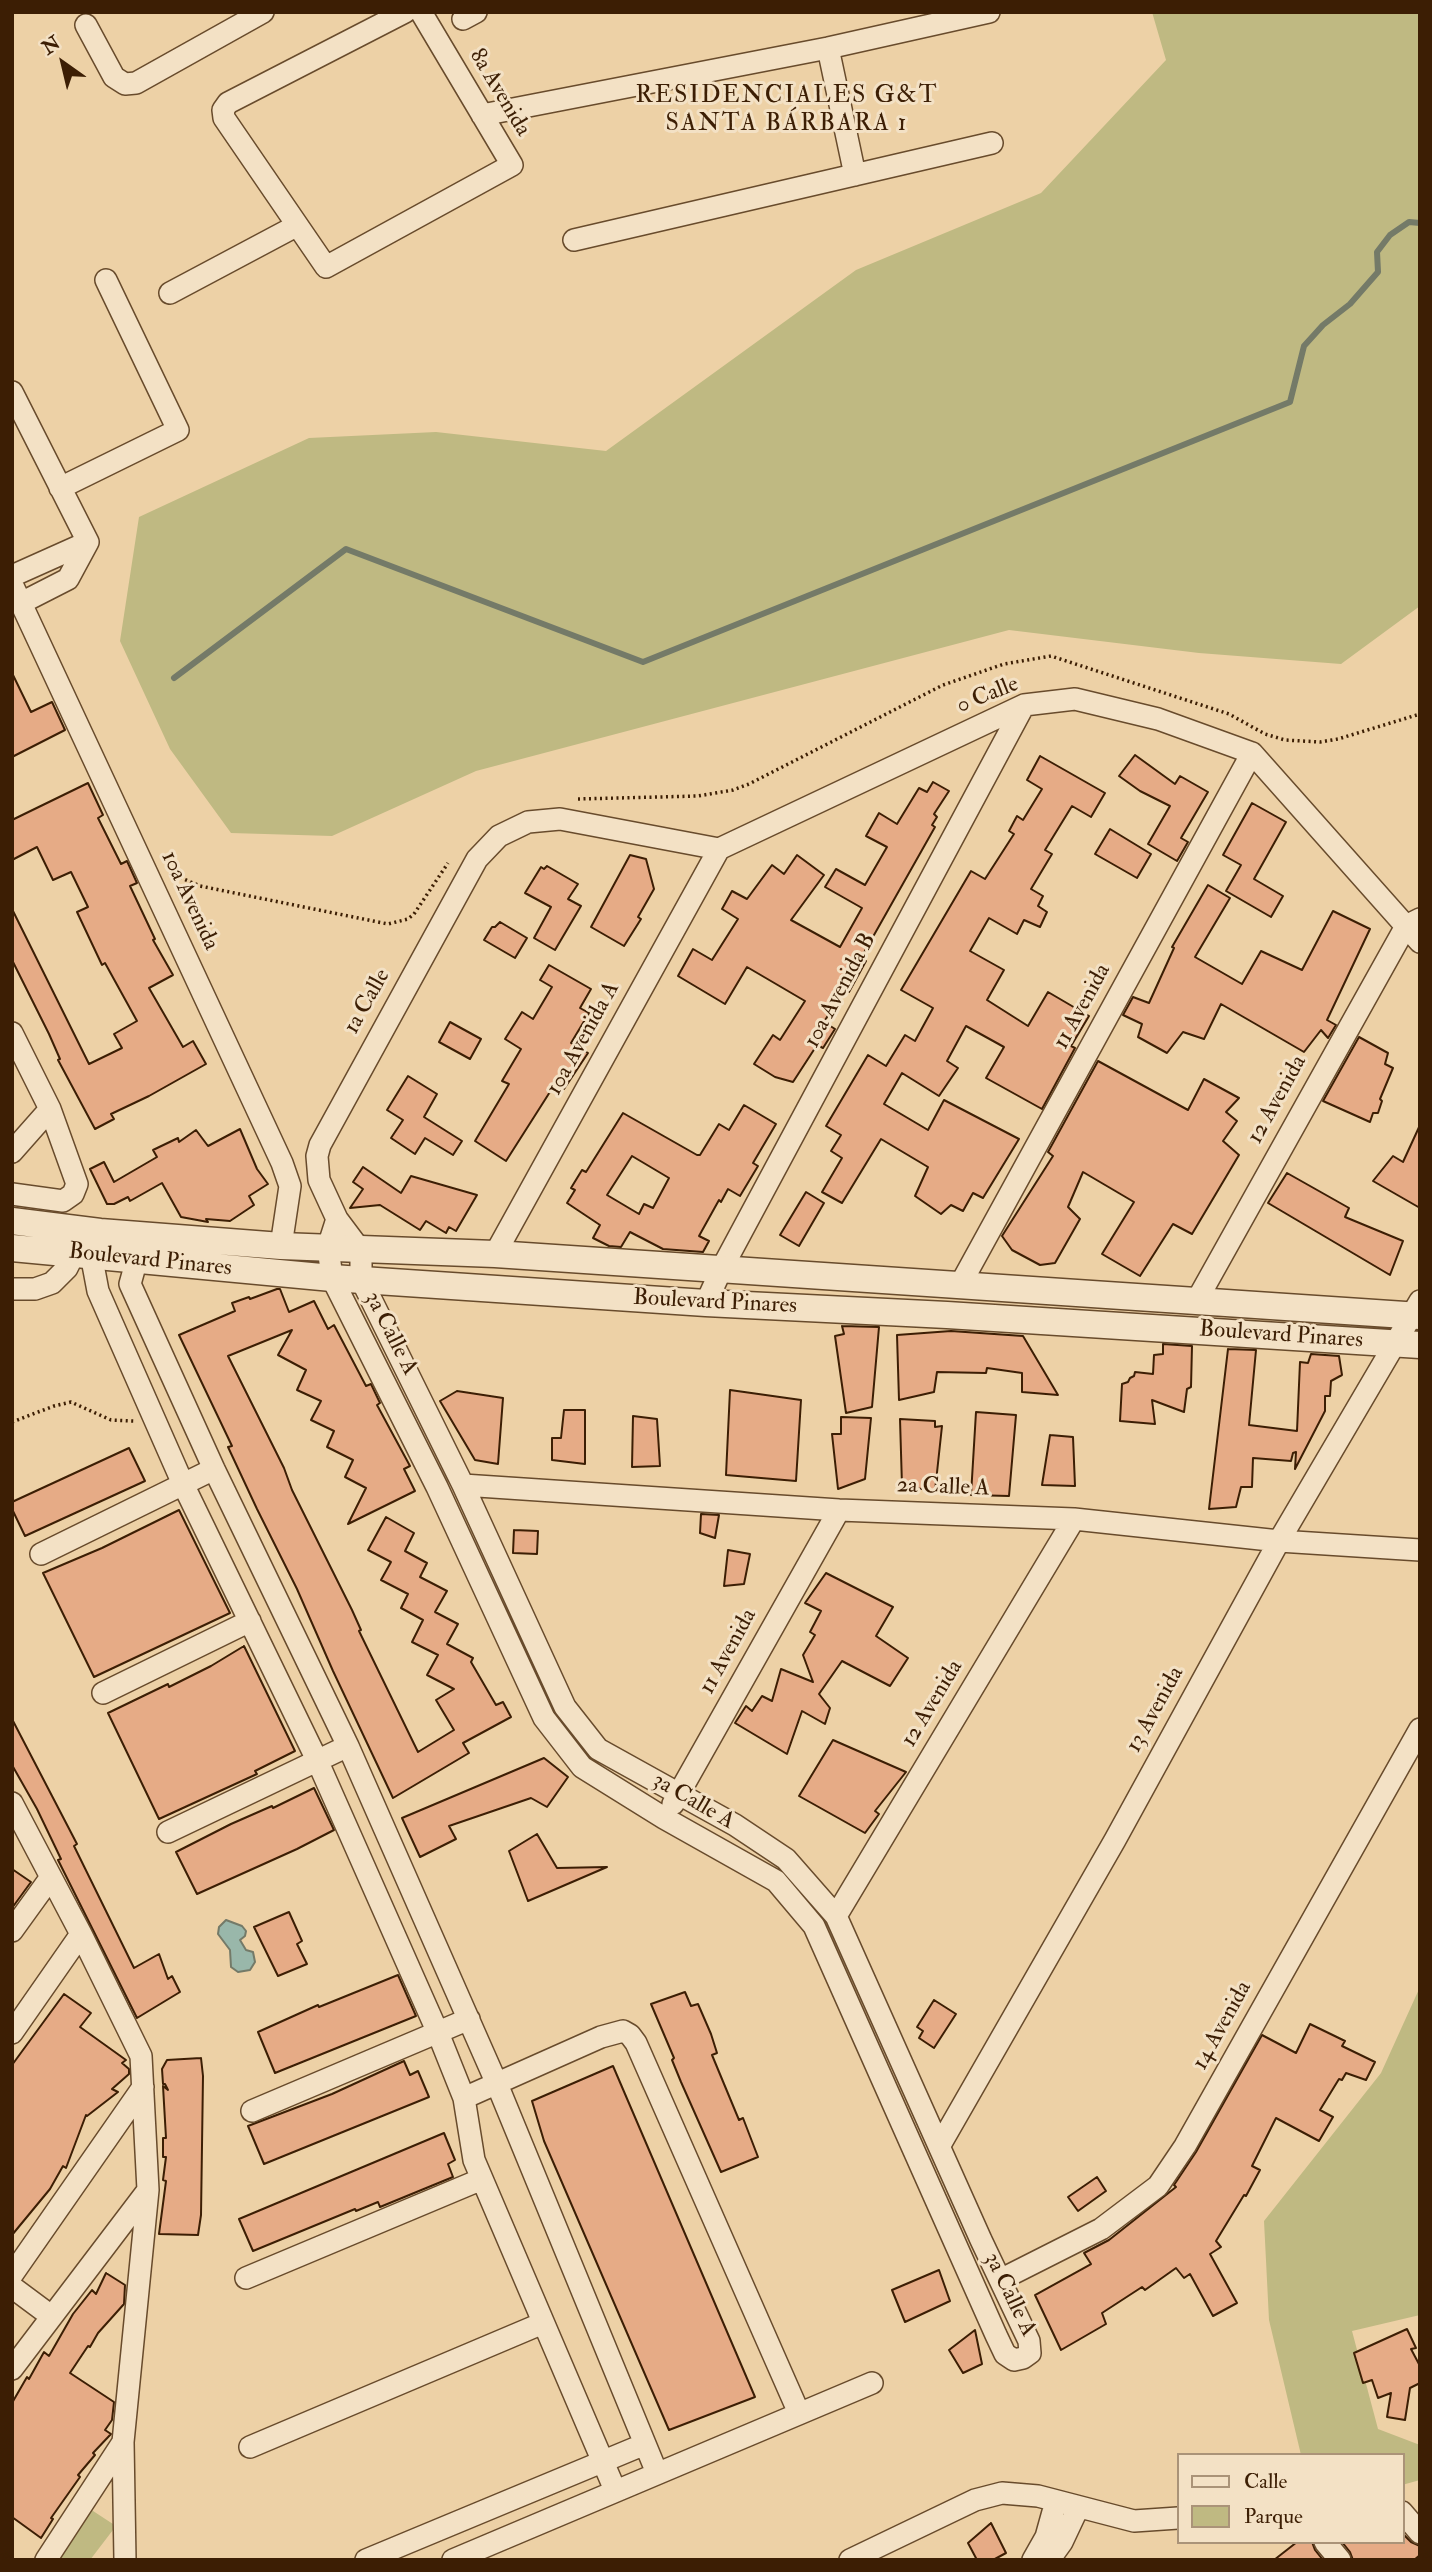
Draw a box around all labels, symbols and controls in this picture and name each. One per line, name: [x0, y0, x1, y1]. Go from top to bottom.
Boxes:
north arrow: [28, 28, 98, 98]
text: N: [37, 31, 65, 60]
street label: 8a Avenida: [462, 44, 536, 142]
district label: RESIDENCIALES G&T SANTA BÁRBARA 1: [638, 83, 936, 139]
street label: 0 Calle: [953, 671, 1023, 721]
street label: 10a Avenida: [154, 847, 224, 955]
street label: 10a Avenida B: [799, 929, 883, 1053]
street label: 11 Avenida: [1048, 960, 1118, 1054]
street label: 1a Calle: [339, 965, 397, 1039]
street label: 10a Avenida A: [541, 977, 627, 1101]
street label: 12 Avenida: [1242, 1051, 1314, 1149]
street label: Boulevard Pinares: [67, 1239, 233, 1283]
street label: Boulevard Pinares: [632, 1285, 798, 1321]
street label: 3a Calle A: [357, 1288, 423, 1380]
street label: Boulevard Pinares: [1198, 1317, 1364, 1355]
street label: 2a Calle A: [896, 1473, 990, 1503]
street label: 11 Avenida: [694, 1605, 764, 1699]
street label: 12 Avenida: [896, 1655, 970, 1753]
street label: 13 Avenida: [1121, 1662, 1191, 1758]
street label: 3a Calle A: [647, 1768, 739, 1836]
street label: 14 Avenida: [1187, 1977, 1259, 2075]
street label: 3a Calle A: [977, 2248, 1041, 2342]
legend: [1176, 2453, 1404, 2544]
text: Calle: [1244, 2468, 1287, 2495]
text: Parque: [1244, 2503, 1303, 2530]

